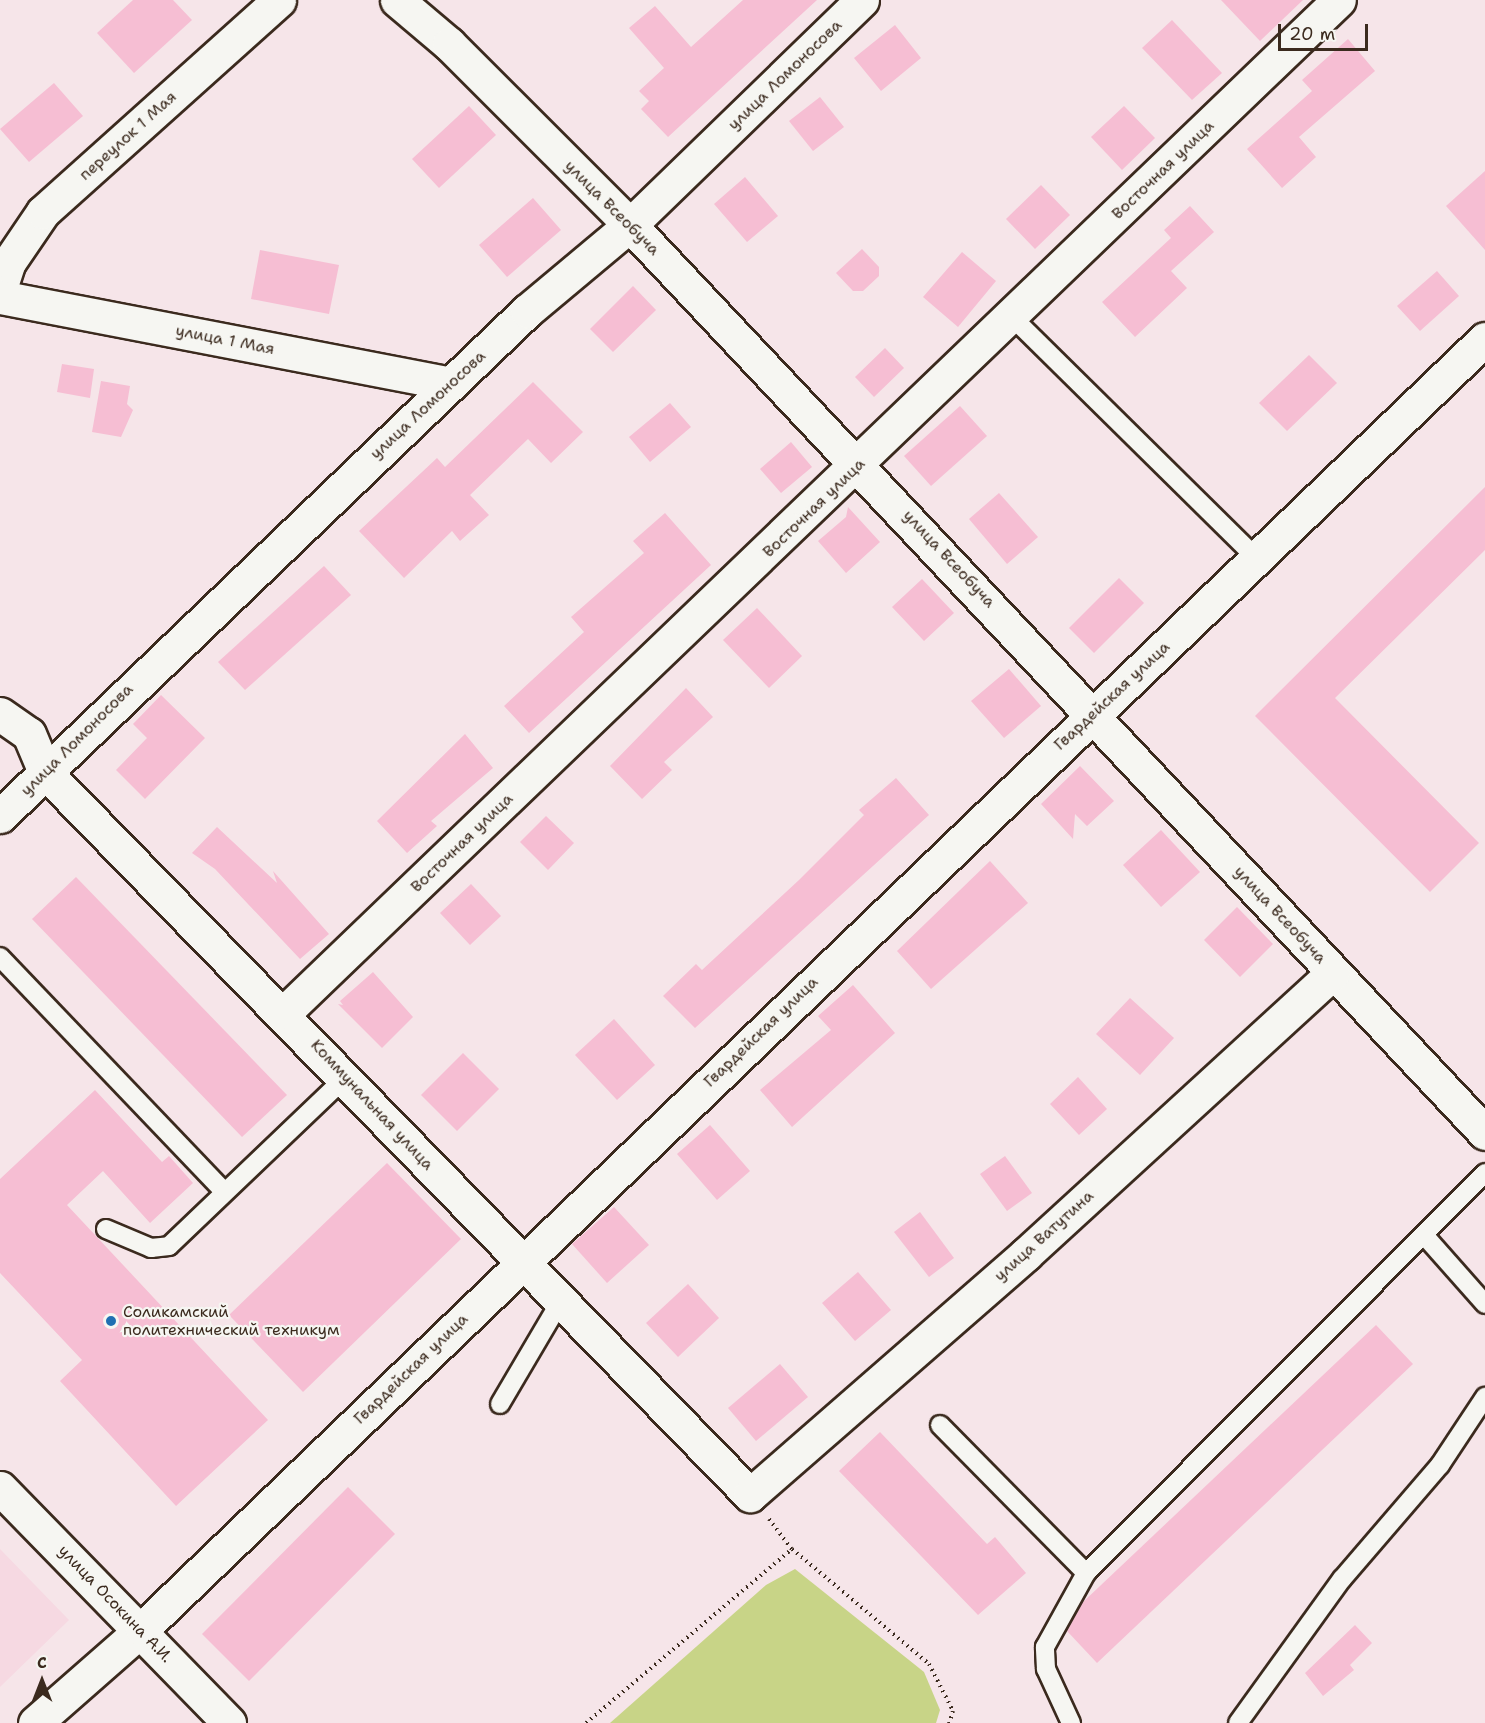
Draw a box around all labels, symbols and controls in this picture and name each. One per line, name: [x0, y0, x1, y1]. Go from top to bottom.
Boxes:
scale bar: [1281, 12, 1371, 50]
street label: улица Ломоносова: [724, 16, 846, 134]
text: 20 m: [1289, 22, 1335, 46]
street label: переулок 1 Мая: [75, 87, 181, 185]
street label: Восточная улица: [1108, 116, 1218, 224]
street label: улица Всеобуча: [560, 156, 664, 260]
street label: улица 1 Мая: [174, 321, 276, 359]
street label: улица Ломоносова: [366, 347, 490, 463]
street label: Восточная улица: [759, 454, 869, 562]
street label: улица Всеобуча: [899, 506, 999, 612]
street label: Гвардейская улица: [1050, 637, 1174, 755]
street label: улица Ломоносова: [17, 680, 137, 800]
street label: Восточная улица: [407, 789, 517, 897]
street label: улица Всеобуча: [1230, 862, 1330, 968]
street label: Гвардейская улица: [700, 973, 822, 1091]
street label: Коммунальная улица: [307, 1036, 437, 1174]
street label: улица Ватутина: [990, 1186, 1098, 1286]
place label: Соликамский политехнический техникум: [123, 1302, 339, 1340]
street label: Гвардейская улица: [350, 1310, 472, 1428]
marker: Соликамский политехнический техникум: [104, 1314, 118, 1328]
street label: улица Осокина А.И.: [54, 1541, 176, 1667]
north arrow: [12, 1651, 72, 1711]
text: С: [37, 1652, 47, 1673]

